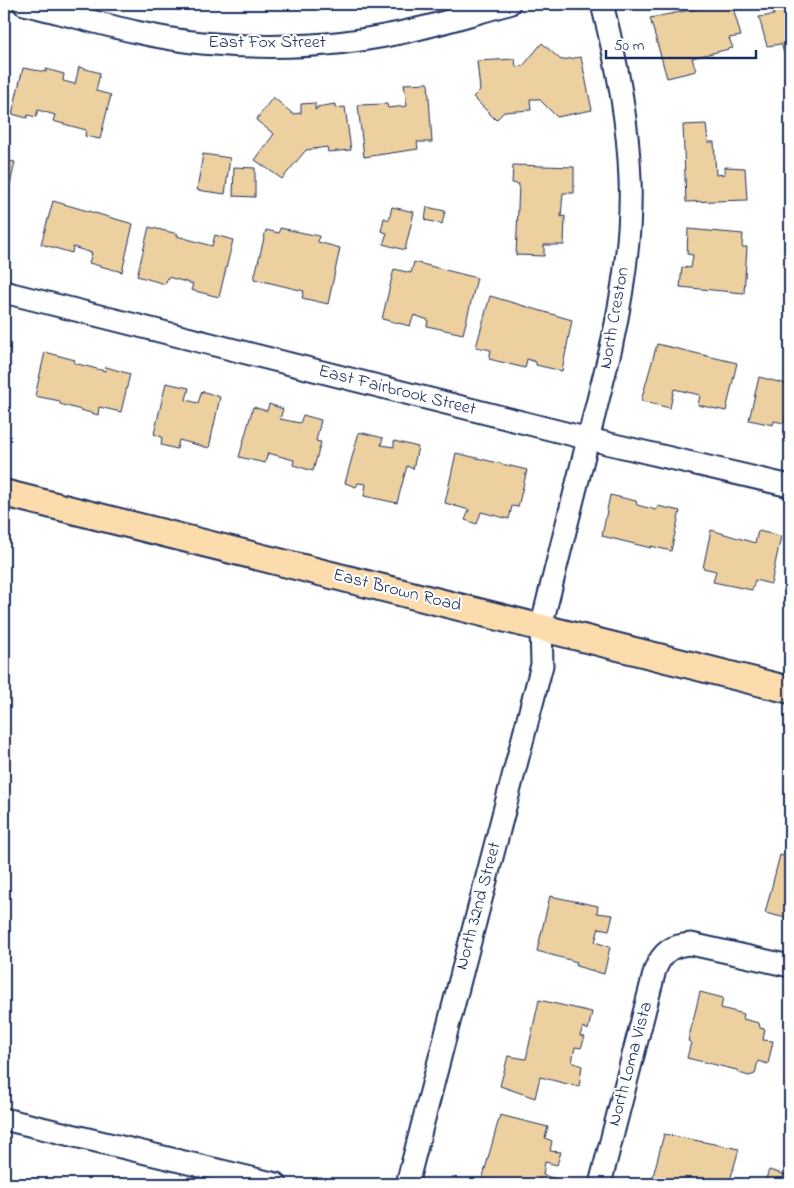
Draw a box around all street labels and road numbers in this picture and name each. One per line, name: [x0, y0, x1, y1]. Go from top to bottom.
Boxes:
street label: East Fox Street: [208, 30, 326, 56]
street label: North Creston: [593, 265, 637, 371]
street label: East Fairbrook Street: [315, 359, 479, 423]
street label: East Brown Road: [330, 562, 464, 620]
street label: North 32nd Street: [449, 839, 509, 973]
street label: North Loma Vista: [602, 999, 660, 1129]

